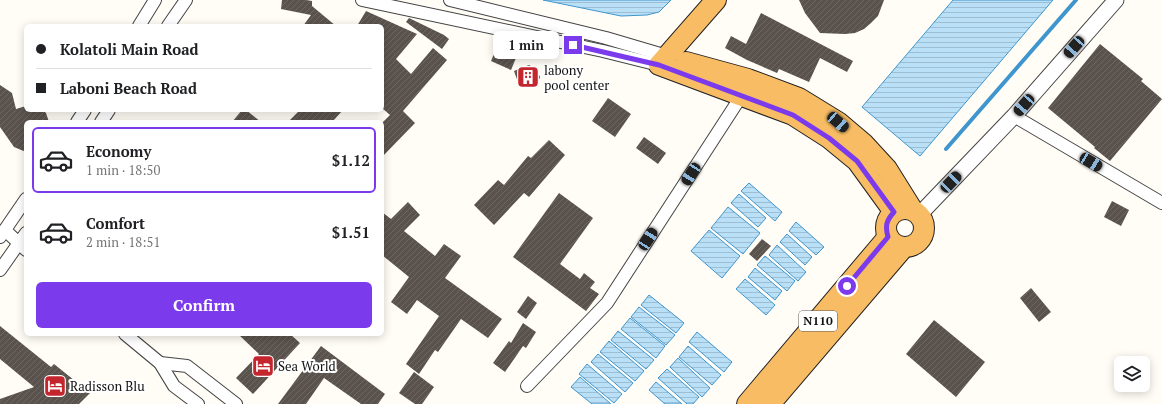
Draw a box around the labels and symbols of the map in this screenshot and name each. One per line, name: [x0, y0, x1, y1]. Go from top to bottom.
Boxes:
callout: 1 min: [493, 31, 559, 59]
car: [1062, 34, 1086, 60]
route end: [564, 36, 582, 54]
place label: labony pool center: [544, 61, 609, 94]
building icon: labony pool center: [515, 64, 541, 90]
car: [1012, 92, 1036, 118]
car: [825, 110, 851, 134]
car: [1078, 151, 1104, 173]
car: [679, 161, 703, 187]
car: [938, 169, 964, 195]
car: [636, 226, 660, 252]
route start: [838, 277, 856, 295]
road number: N110: [799, 311, 837, 331]
hotel icon: Sea World: [250, 353, 276, 379]
place label: Sea World: [278, 357, 336, 375]
hotel icon: Radisson Blu: [42, 373, 68, 399]
place label: Radisson Blu: [70, 377, 145, 395]

